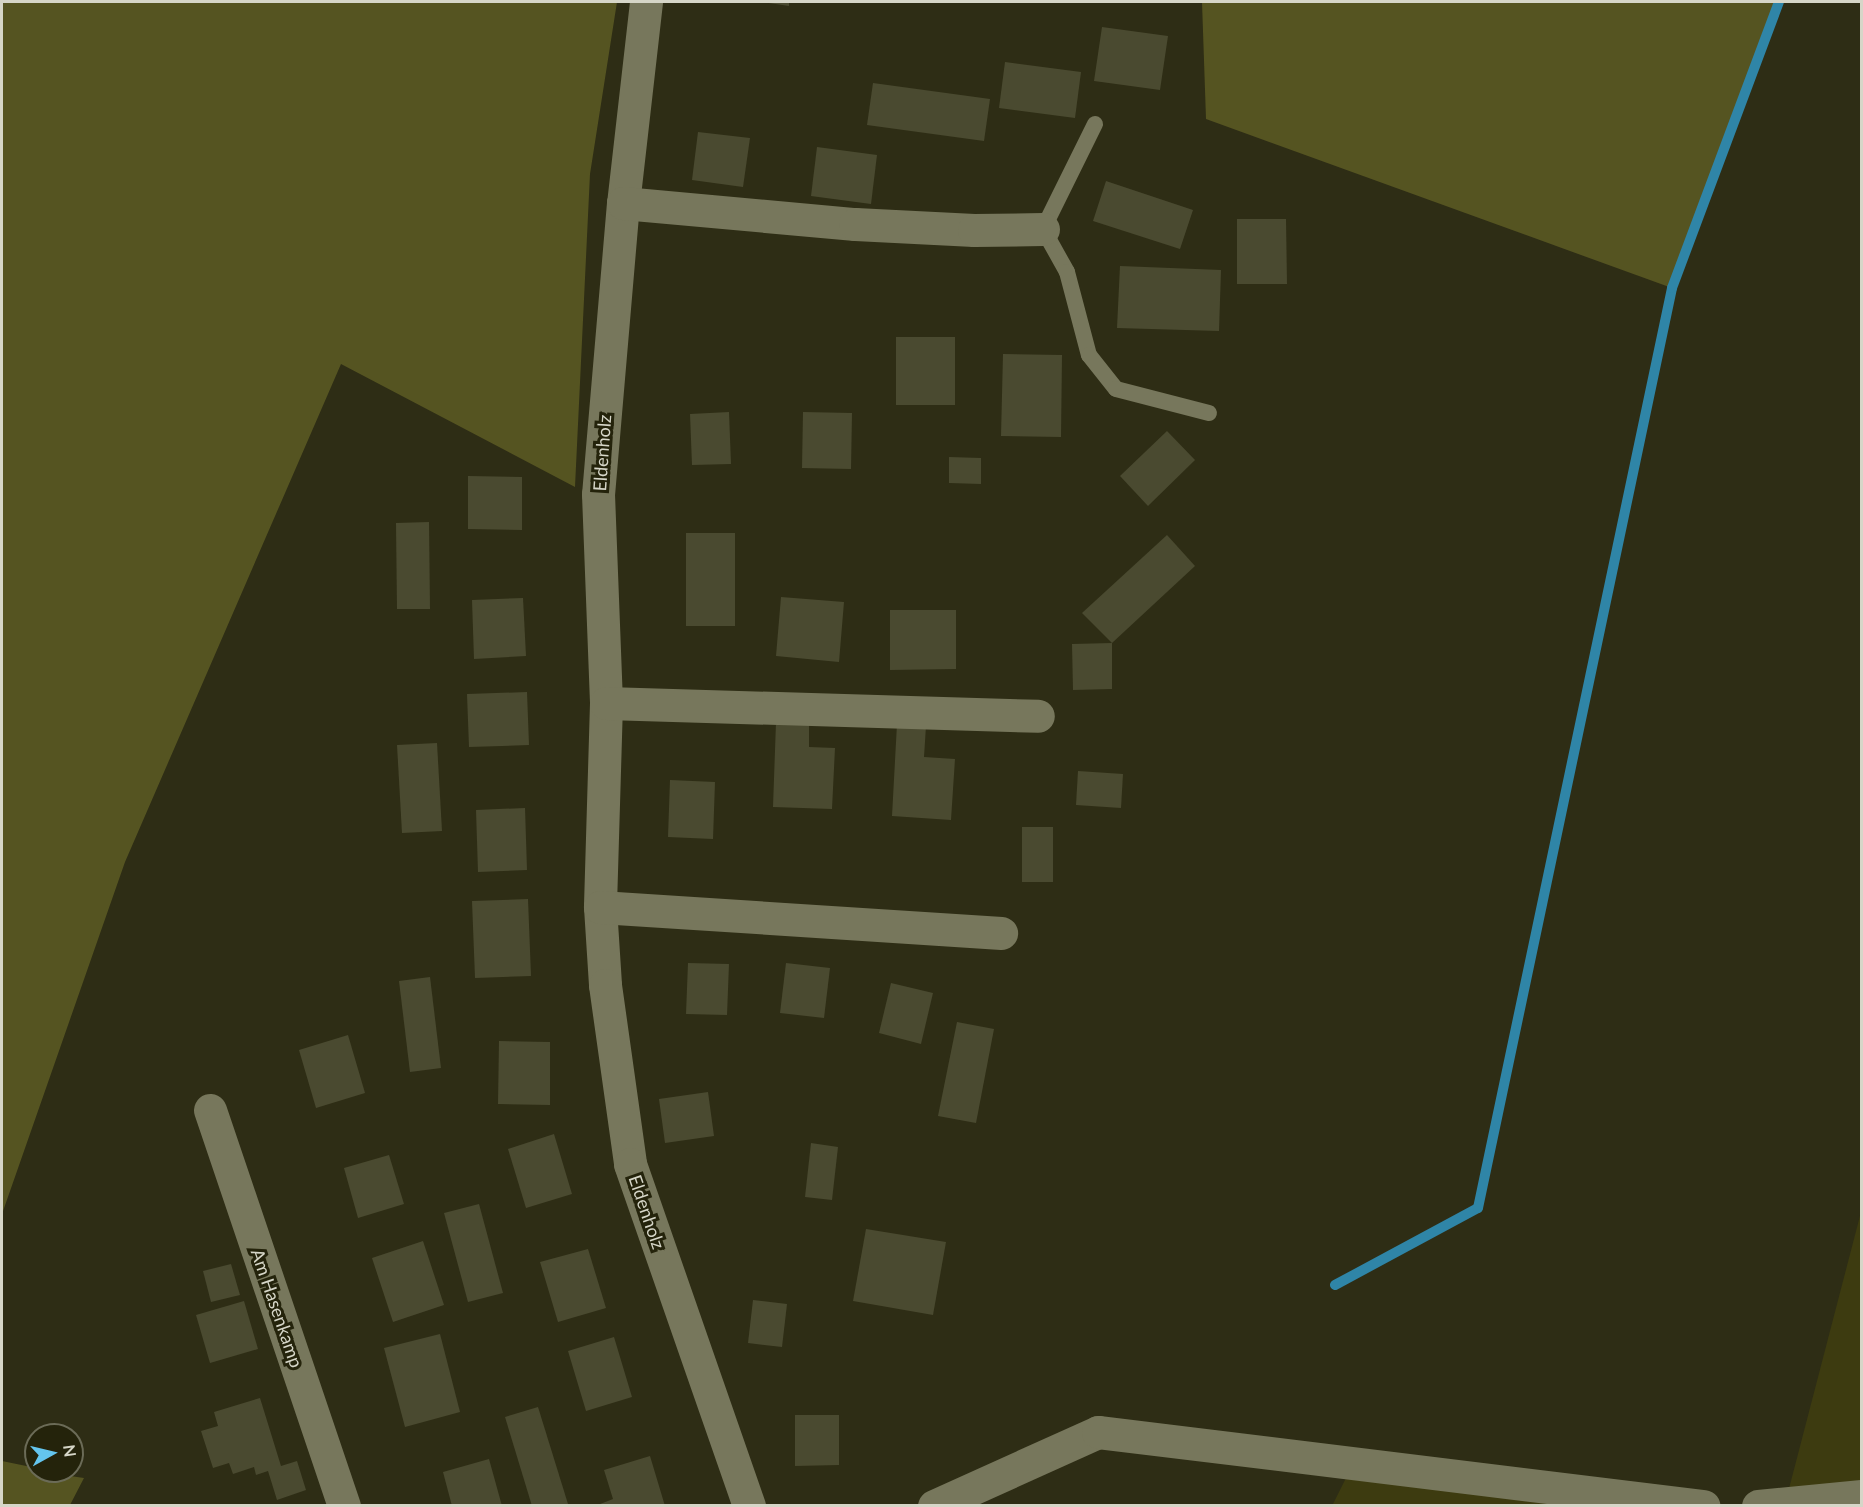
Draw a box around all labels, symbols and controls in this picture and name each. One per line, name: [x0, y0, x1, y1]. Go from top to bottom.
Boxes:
street label: Eldenholz: [589, 414, 615, 492]
street label: Eldenholz: [624, 1172, 670, 1252]
street label: Am Hasenkamp: [247, 1246, 307, 1370]
north arrow: [24, 1423, 84, 1483]
text: N: [60, 1443, 81, 1458]

